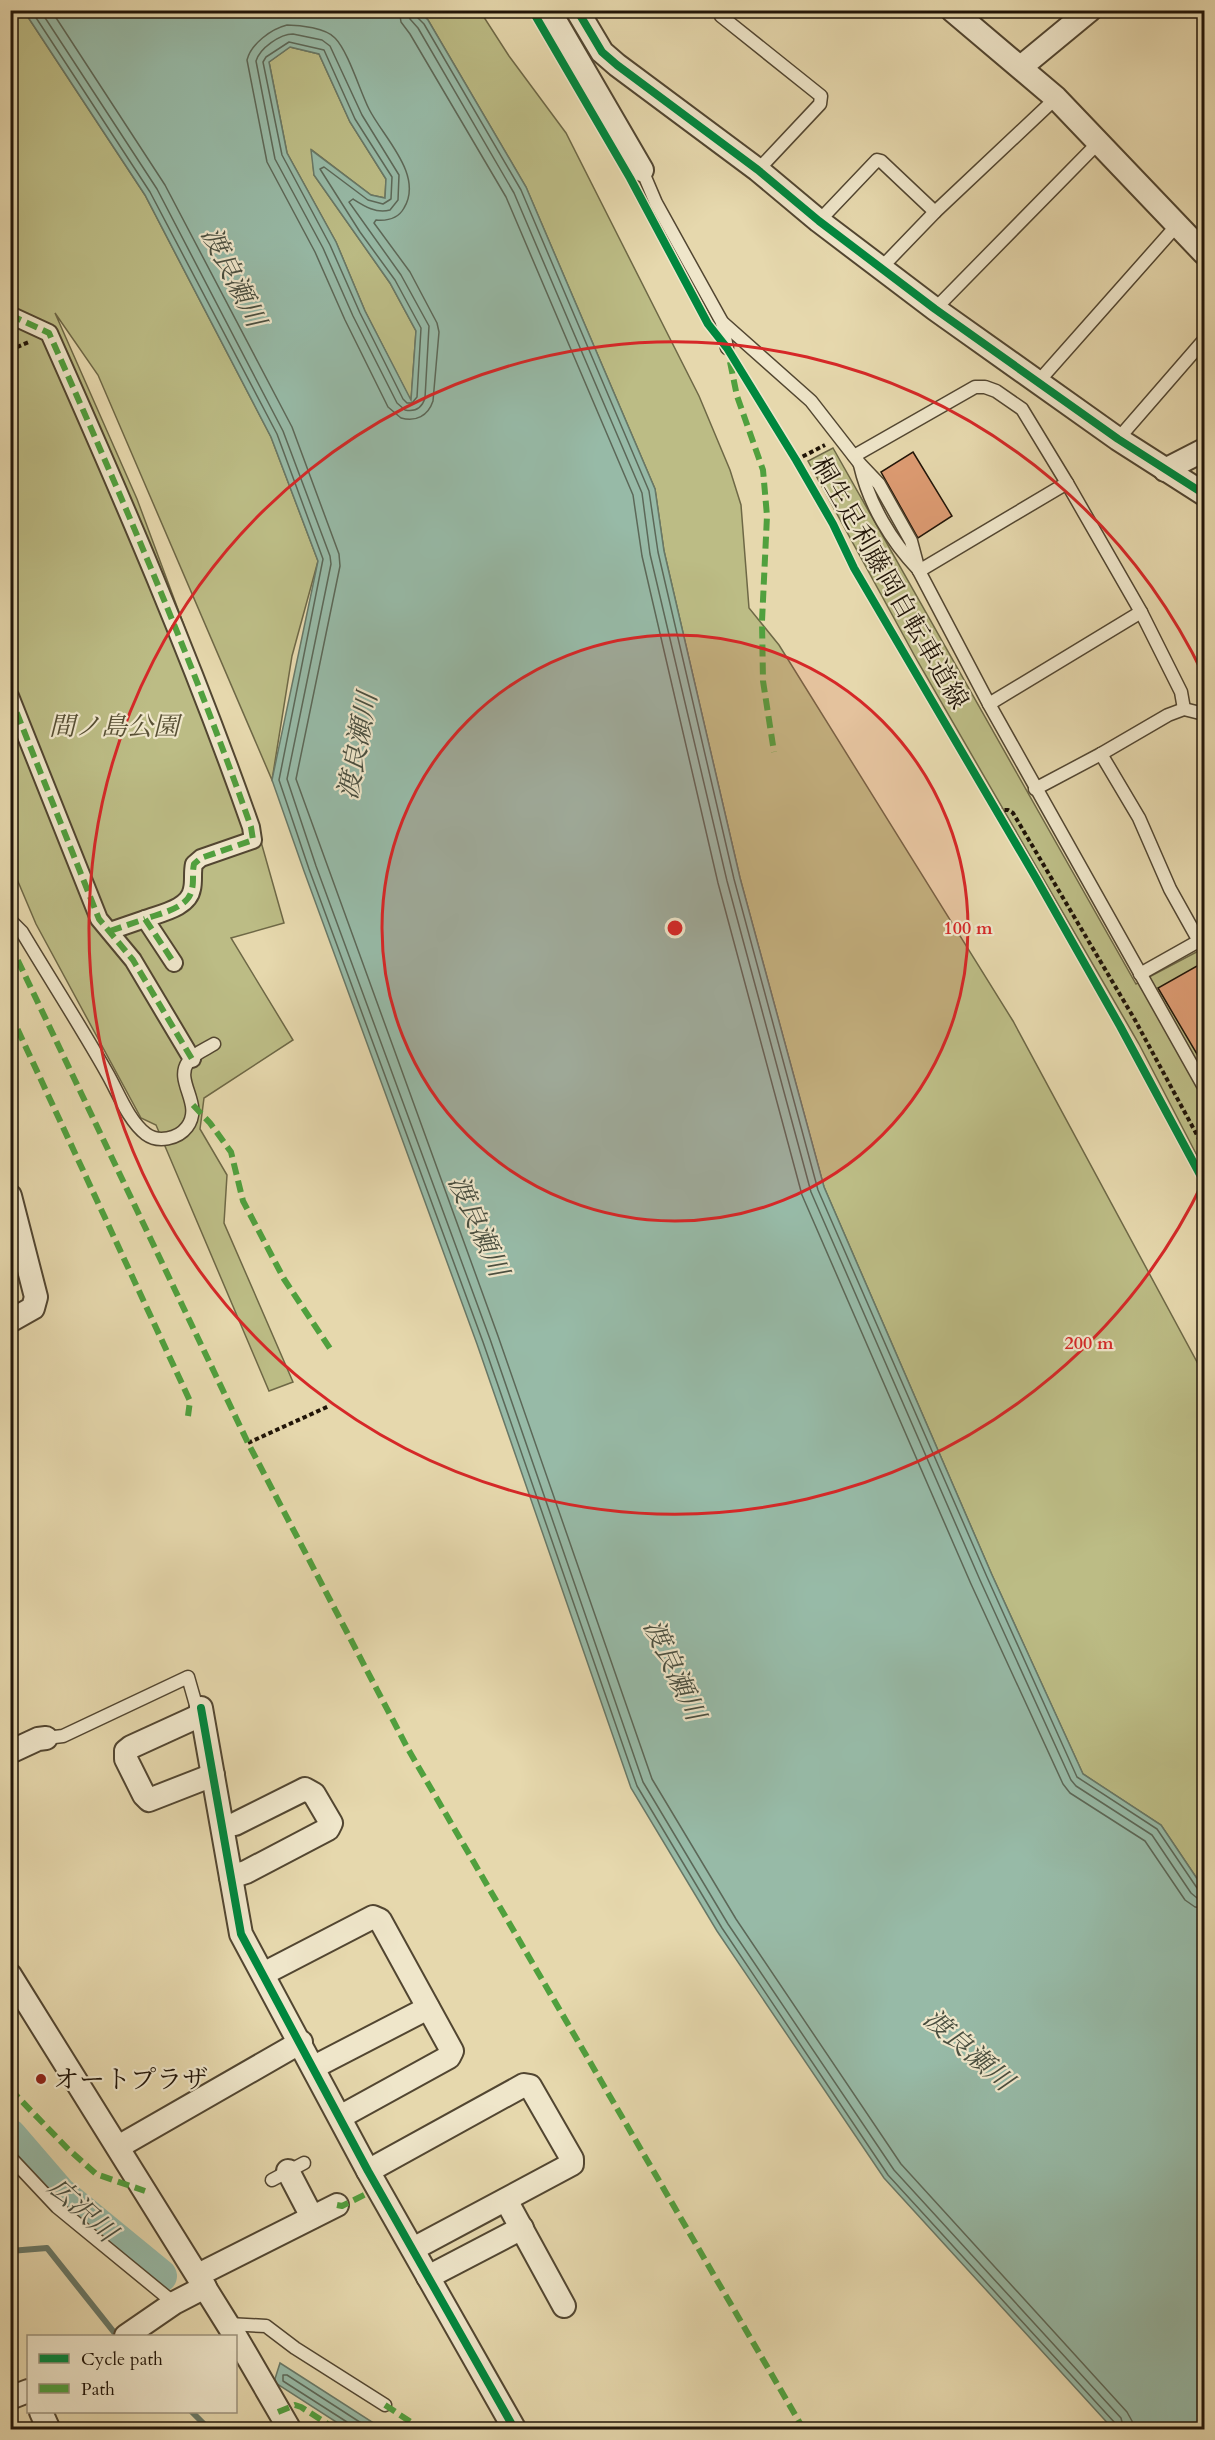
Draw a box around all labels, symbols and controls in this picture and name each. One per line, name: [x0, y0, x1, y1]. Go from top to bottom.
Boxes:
water label: 渡良瀬川: [192, 220, 275, 336]
street label: 桐生足利藤岡自転車道線: [803, 450, 977, 716]
water label: 渡良瀬川: [330, 687, 387, 803]
park label: 間ノ島公園: [49, 709, 183, 744]
text: 100 m: [943, 916, 993, 941]
centre of rings: [665, 918, 685, 938]
water label: 渡良瀬川: [439, 1169, 518, 1286]
text: 200 m: [1064, 1331, 1114, 1356]
water label: 渡良瀬川: [634, 1613, 715, 1729]
water label: 渡良瀬川: [915, 2001, 1023, 2101]
place label: オートプラザ: [53, 2062, 208, 2097]
marker: オートプラザ: [34, 2072, 48, 2086]
water label: 広沢川: [40, 2169, 127, 2253]
legend: [27, 2335, 237, 2413]
text: Cycle path: [81, 2347, 163, 2372]
text: Path: [81, 2377, 115, 2402]

